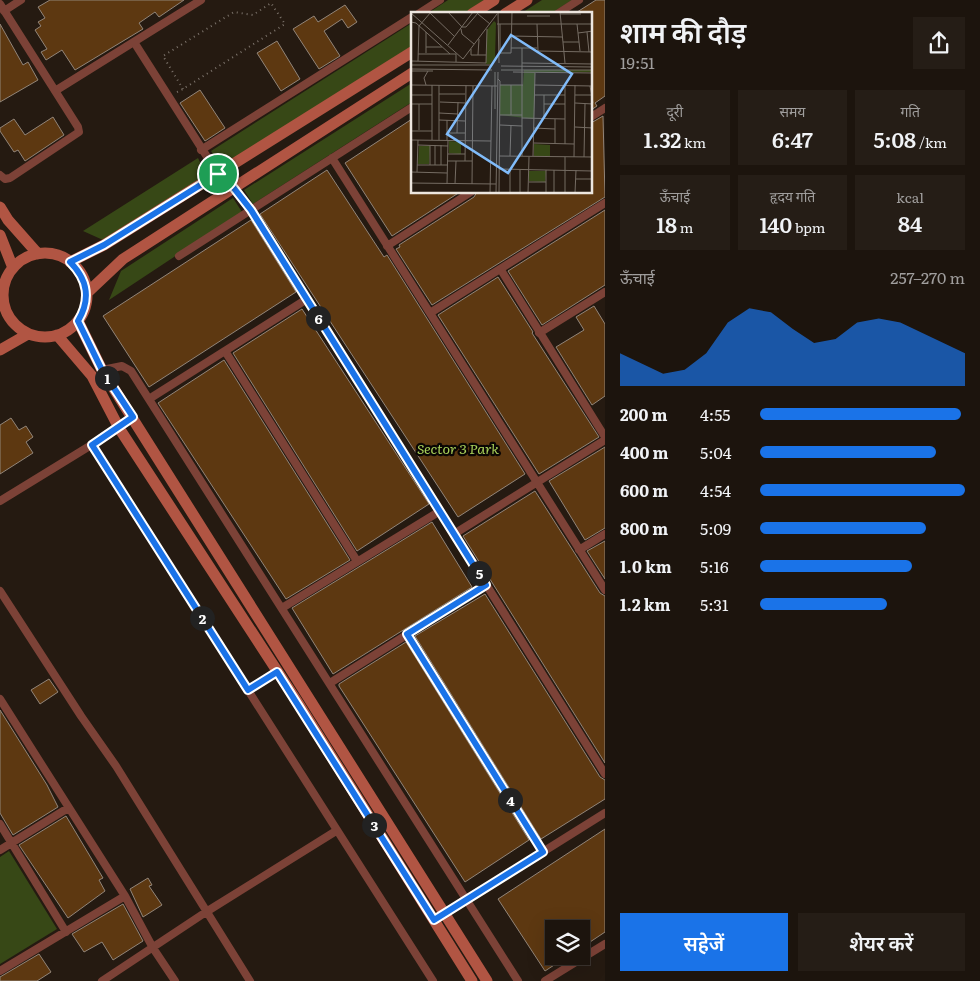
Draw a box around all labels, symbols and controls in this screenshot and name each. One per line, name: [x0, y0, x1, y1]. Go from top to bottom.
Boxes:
text: शाम की दौड़: [620, 10, 746, 52]
inset map: [411, 12, 592, 194]
button: share: [913, 17, 965, 69]
text: 19:51: [620, 50, 655, 74]
text: दूरी: [666, 101, 683, 121]
text: समय: [780, 101, 805, 121]
text: गति: [900, 101, 920, 121]
text: 1.32: [644, 123, 681, 154]
text: 6:47: [772, 123, 813, 154]
text: 5:08: [873, 123, 916, 154]
text: km: [681, 132, 706, 152]
text: /km: [916, 132, 947, 152]
pin: [197, 153, 239, 195]
icon: arrive: [204, 160, 232, 188]
text: ऊँचाई: [660, 186, 690, 206]
text: हृदय गति: [770, 186, 815, 206]
text: kcal: [896, 187, 924, 207]
text: 84: [898, 207, 922, 238]
text: 18: [656, 208, 677, 239]
text: 140: [760, 208, 792, 239]
text: m: [677, 217, 693, 237]
text: bpm: [792, 217, 825, 237]
text: ऊँचाई: [620, 265, 655, 289]
text: 257–270 m: [890, 265, 965, 289]
pin: 6: [306, 306, 330, 330]
text: 6: [314, 308, 323, 328]
pin: 1: [94, 366, 120, 390]
text: 1: [105, 368, 110, 388]
text: 200 m: [620, 402, 667, 426]
text: 4:55: [700, 402, 730, 426]
park label: Sector 3 Park: [417, 438, 499, 458]
text: 400 m: [620, 440, 669, 464]
text: 5:04: [700, 440, 732, 464]
text: 600 m: [620, 478, 668, 502]
text: 4:54: [700, 478, 731, 502]
text: 800 m: [620, 516, 668, 540]
text: 5:09: [700, 516, 731, 540]
text: 1.0 km: [620, 554, 672, 578]
text: 5:16: [700, 554, 729, 578]
pin: 5: [466, 560, 492, 586]
text: 5: [476, 563, 483, 583]
text: 1.2 km: [620, 592, 670, 616]
text: 5:31: [700, 592, 728, 616]
pin: 2: [190, 606, 214, 630]
text: 2: [199, 608, 206, 628]
pin: 4: [498, 788, 522, 812]
text: 4: [506, 790, 515, 810]
pin: 3: [362, 812, 386, 838]
text: 3: [371, 815, 378, 835]
button: सहेजें: [620, 913, 788, 971]
button: शेयर करें: [798, 913, 965, 971]
map controls: [545, 920, 590, 965]
button: layers: [545, 920, 590, 965]

